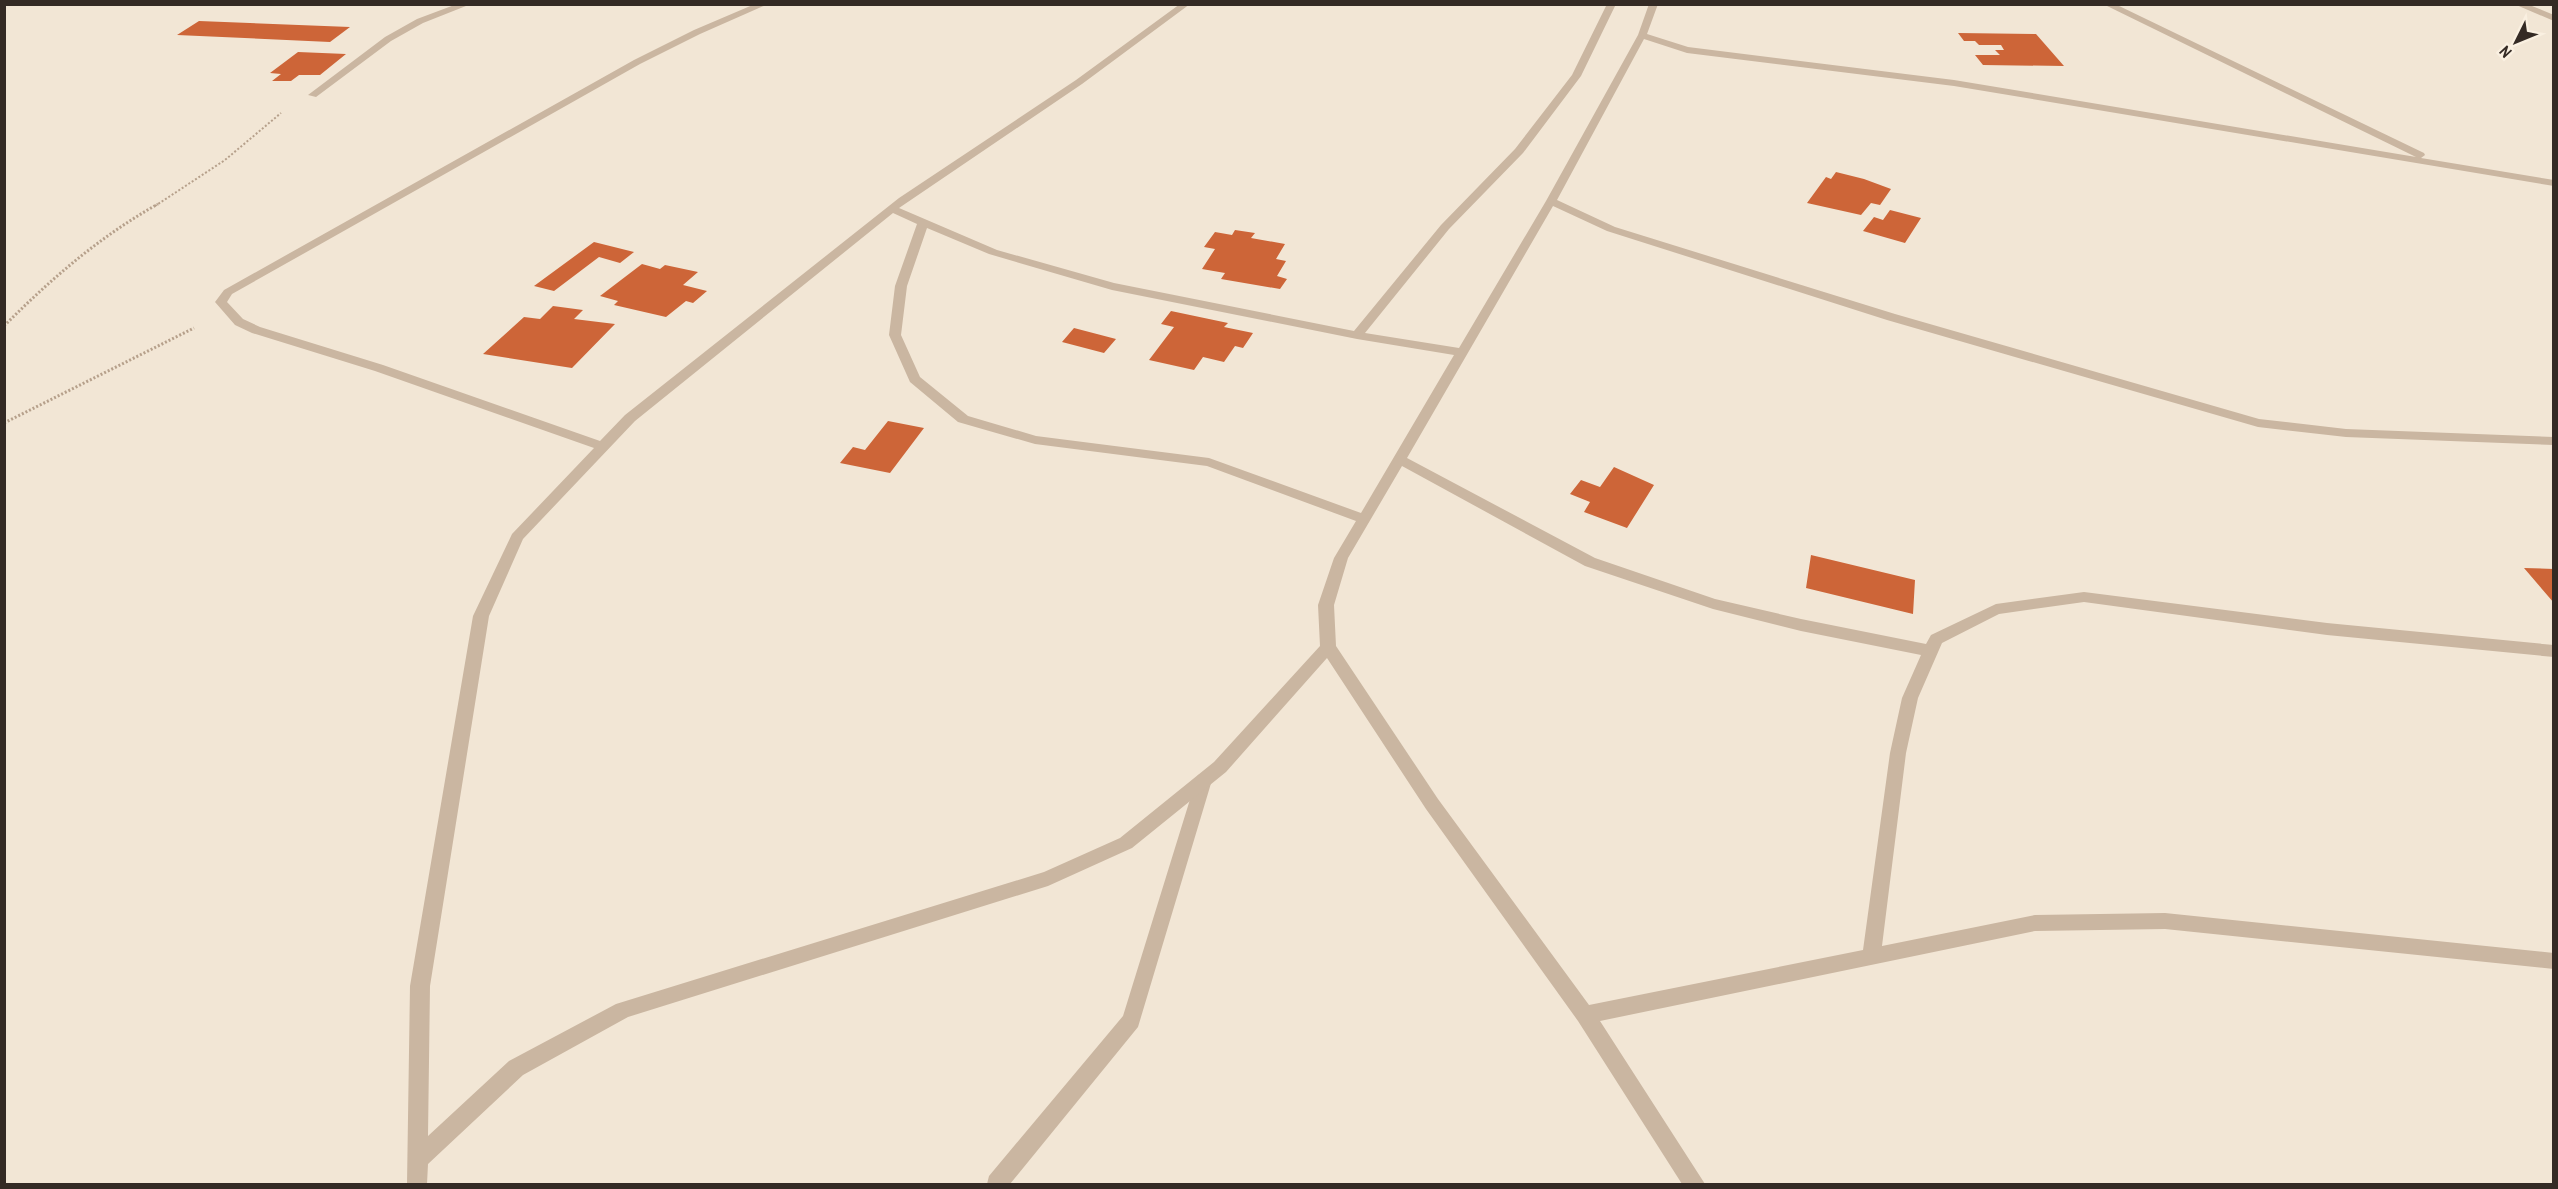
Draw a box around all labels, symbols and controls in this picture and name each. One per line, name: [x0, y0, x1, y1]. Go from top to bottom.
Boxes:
north arrow: [2486, 12, 2546, 72]
text: N: [2494, 41, 2516, 63]

